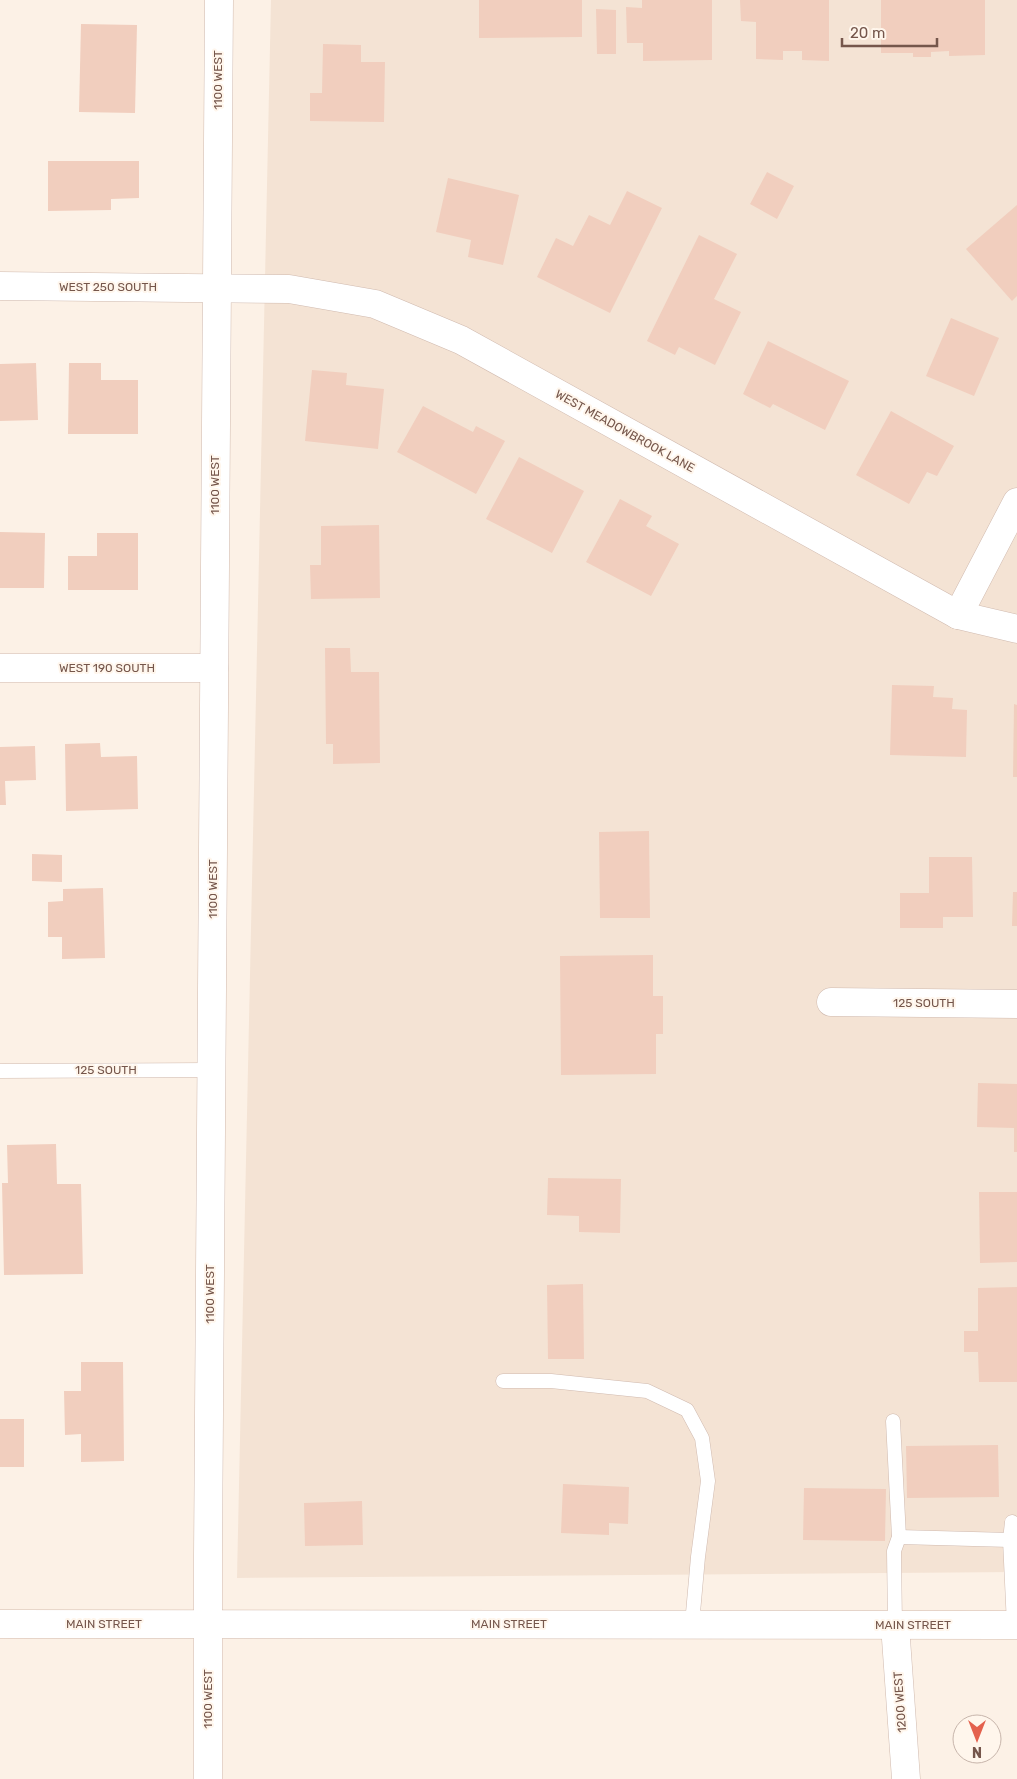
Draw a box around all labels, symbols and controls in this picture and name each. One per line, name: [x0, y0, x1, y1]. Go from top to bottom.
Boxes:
scale bar: [842, 15, 937, 47]
text: 20 m: [850, 24, 885, 42]
street label: 1100 WEST: [211, 50, 225, 110]
street label: WEST 250 SOUTH: [59, 280, 157, 294]
street label: WEST MEADOWBROOK LANE: [553, 387, 697, 475]
street label: 1100 WEST: [208, 455, 222, 515]
street label: WEST 190 SOUTH: [59, 661, 155, 675]
street label: 1100 WEST: [206, 859, 220, 919]
street label: 125 SOUTH: [893, 996, 955, 1010]
street label: 125 SOUTH: [75, 1063, 137, 1077]
street label: 1100 WEST: [203, 1264, 217, 1324]
street label: MAIN STREET: [66, 1617, 142, 1631]
street label: MAIN STREET: [471, 1617, 547, 1631]
street label: MAIN STREET: [875, 1618, 951, 1632]
street label: 1100 WEST: [201, 1669, 215, 1729]
street label: 1200 WEST: [891, 1671, 909, 1733]
north arrow: [952, 1714, 1002, 1764]
text: N: [972, 1743, 982, 1760]

